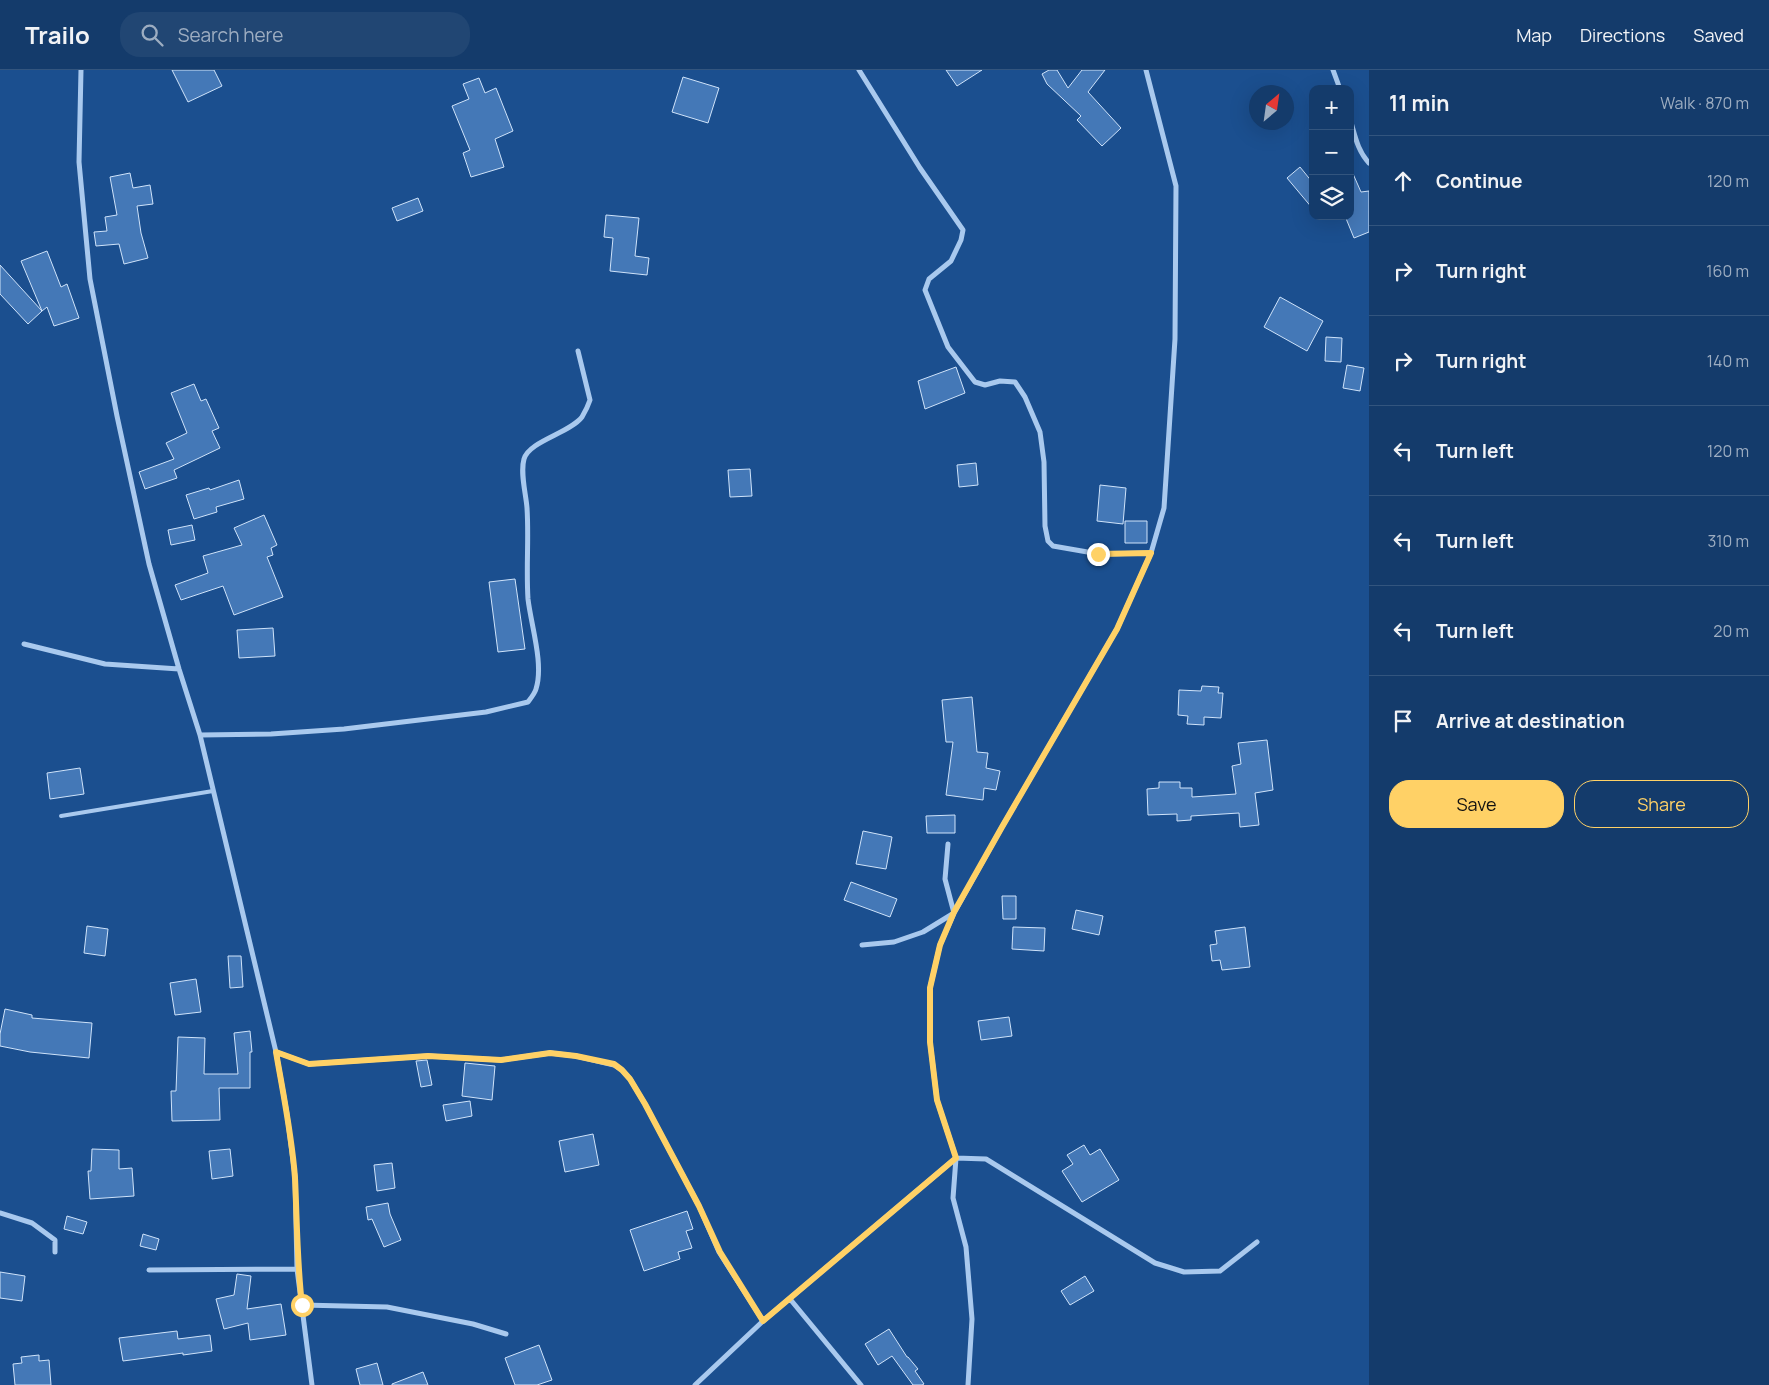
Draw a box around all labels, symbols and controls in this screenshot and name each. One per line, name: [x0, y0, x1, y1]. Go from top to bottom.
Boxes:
search box: [120, 12, 470, 57]
text: Trailo: [25, 18, 90, 51]
icon: search: [138, 21, 166, 49]
text: Search here: [178, 22, 283, 48]
text: Map: [1516, 23, 1552, 47]
text: Directions: [1580, 23, 1665, 47]
text: Saved: [1693, 23, 1744, 47]
north arrow: [1249, 85, 1294, 130]
map controls: [1309, 85, 1354, 220]
button: +: [1309, 85, 1354, 130]
text: 11 min: [1389, 89, 1450, 117]
text: Walk · 870 m: [1660, 92, 1749, 114]
button: −: [1309, 130, 1354, 175]
icon: ahead: [1389, 167, 1417, 195]
text: Continue: [1436, 168, 1522, 194]
text: 120 m: [1707, 170, 1749, 192]
button: layers: [1309, 175, 1354, 220]
icon: right: [1389, 257, 1417, 285]
text: Turn right: [1436, 258, 1526, 284]
text: 160 m: [1706, 260, 1749, 282]
icon: right: [1389, 347, 1417, 375]
text: Turn right: [1436, 348, 1526, 374]
text: 140 m: [1707, 350, 1749, 372]
icon: left: [1389, 437, 1417, 465]
text: Turn left: [1436, 438, 1514, 464]
text: 120 m: [1707, 440, 1749, 462]
icon: left: [1389, 527, 1417, 555]
text: Turn left: [1436, 528, 1514, 554]
text: 310 m: [1707, 530, 1749, 552]
route end: [1087, 543, 1110, 566]
icon: left: [1389, 617, 1417, 645]
text: Turn left: [1436, 618, 1514, 644]
text: 20 m: [1713, 620, 1749, 642]
icon: arrive: [1389, 707, 1417, 735]
text: Arrive at destination: [1436, 708, 1625, 734]
button: Save: [1389, 780, 1564, 828]
button: Share: [1574, 780, 1749, 828]
route start: [291, 1294, 314, 1317]

